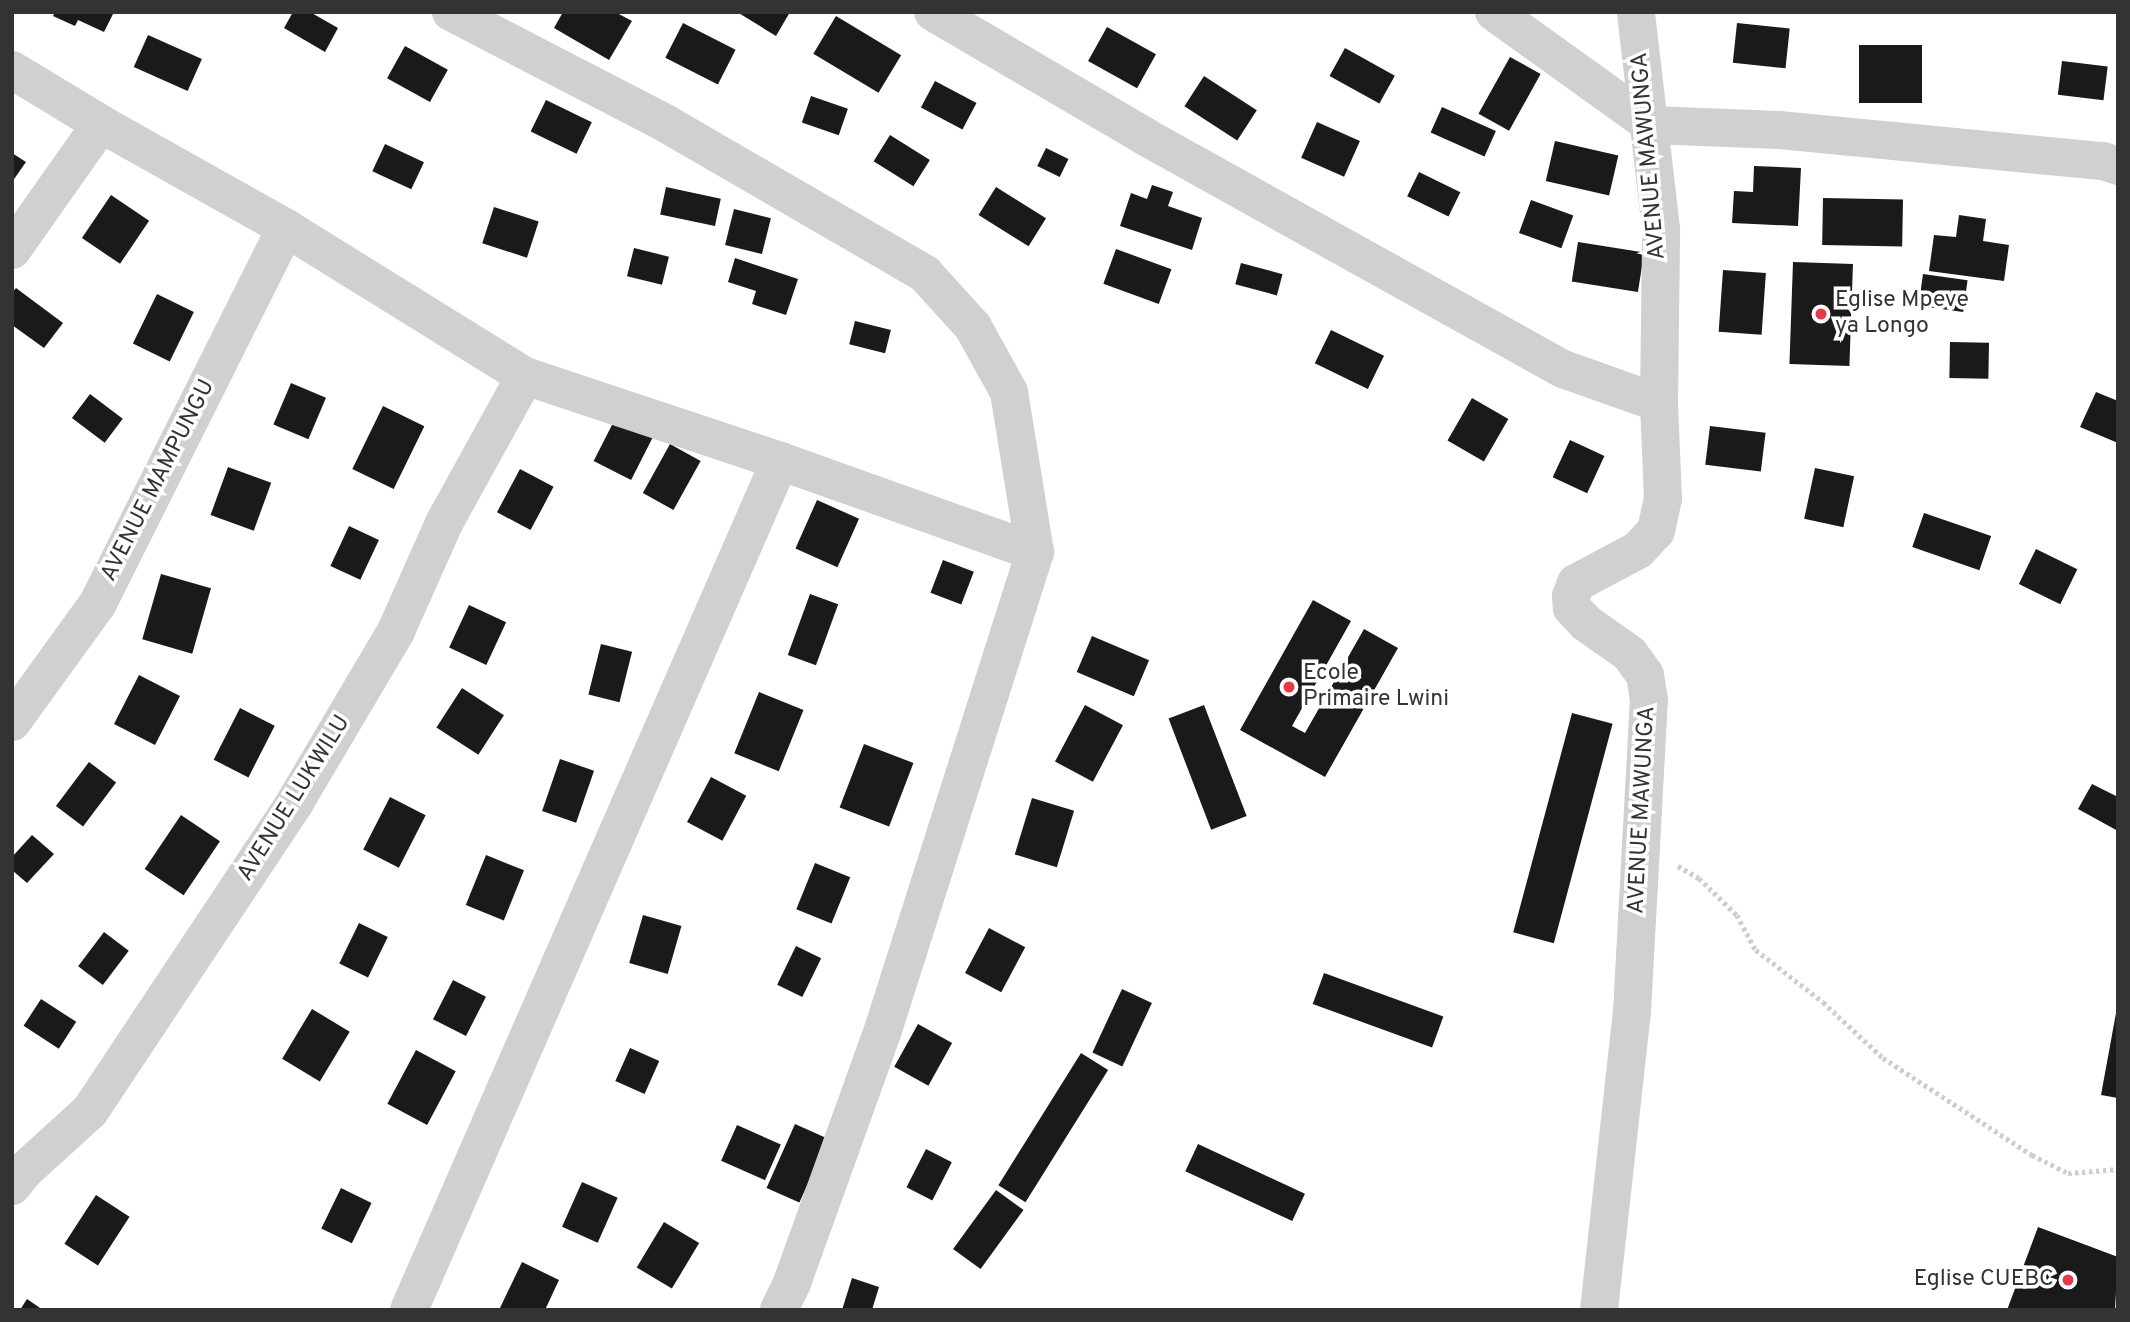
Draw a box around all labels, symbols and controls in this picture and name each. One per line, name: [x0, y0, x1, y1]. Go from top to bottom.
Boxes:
street label: AVENUE MAWUNGA: [1627, 51, 1673, 261]
place label: Eglise Mpeve ya Longo: [1835, 287, 1969, 341]
marker: Eglise Mpeve ya Longo: [1813, 306, 1829, 322]
street label: AVENUE MAMPUNGU: [96, 376, 222, 586]
place label: Ecole Primaire Lwini: [1303, 660, 1449, 714]
marker: Ecole Primaire Lwini: [1281, 679, 1297, 695]
street label: AVENUE MAWUNGA: [1624, 705, 1662, 915]
street label: AVENUE LUKWILU: [233, 711, 357, 887]
place label: Eglise CUEBC: [1914, 1266, 2054, 1294]
marker: Eglise CUEBC: [2060, 1272, 2076, 1288]

